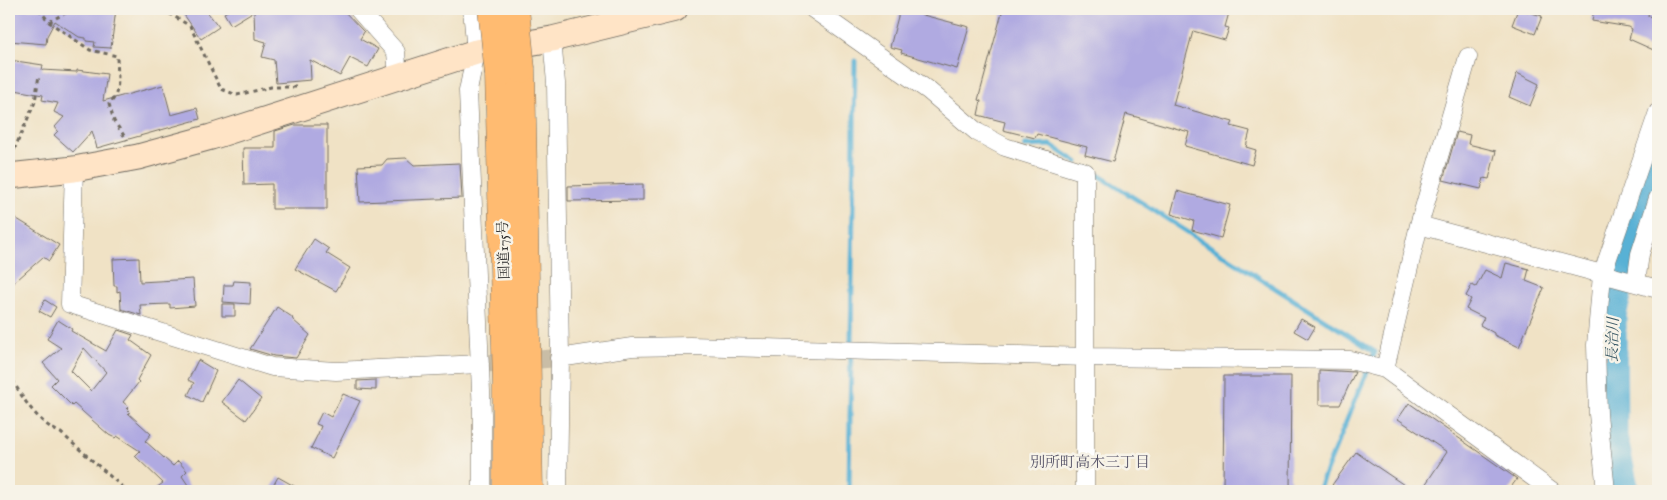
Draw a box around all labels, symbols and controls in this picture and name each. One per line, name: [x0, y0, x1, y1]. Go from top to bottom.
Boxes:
street label: 国道175号: [494, 220, 514, 280]
water label: 長治川: [1603, 315, 1623, 363]
district label: 別所町高木三丁目: [1030, 453, 1150, 472]

